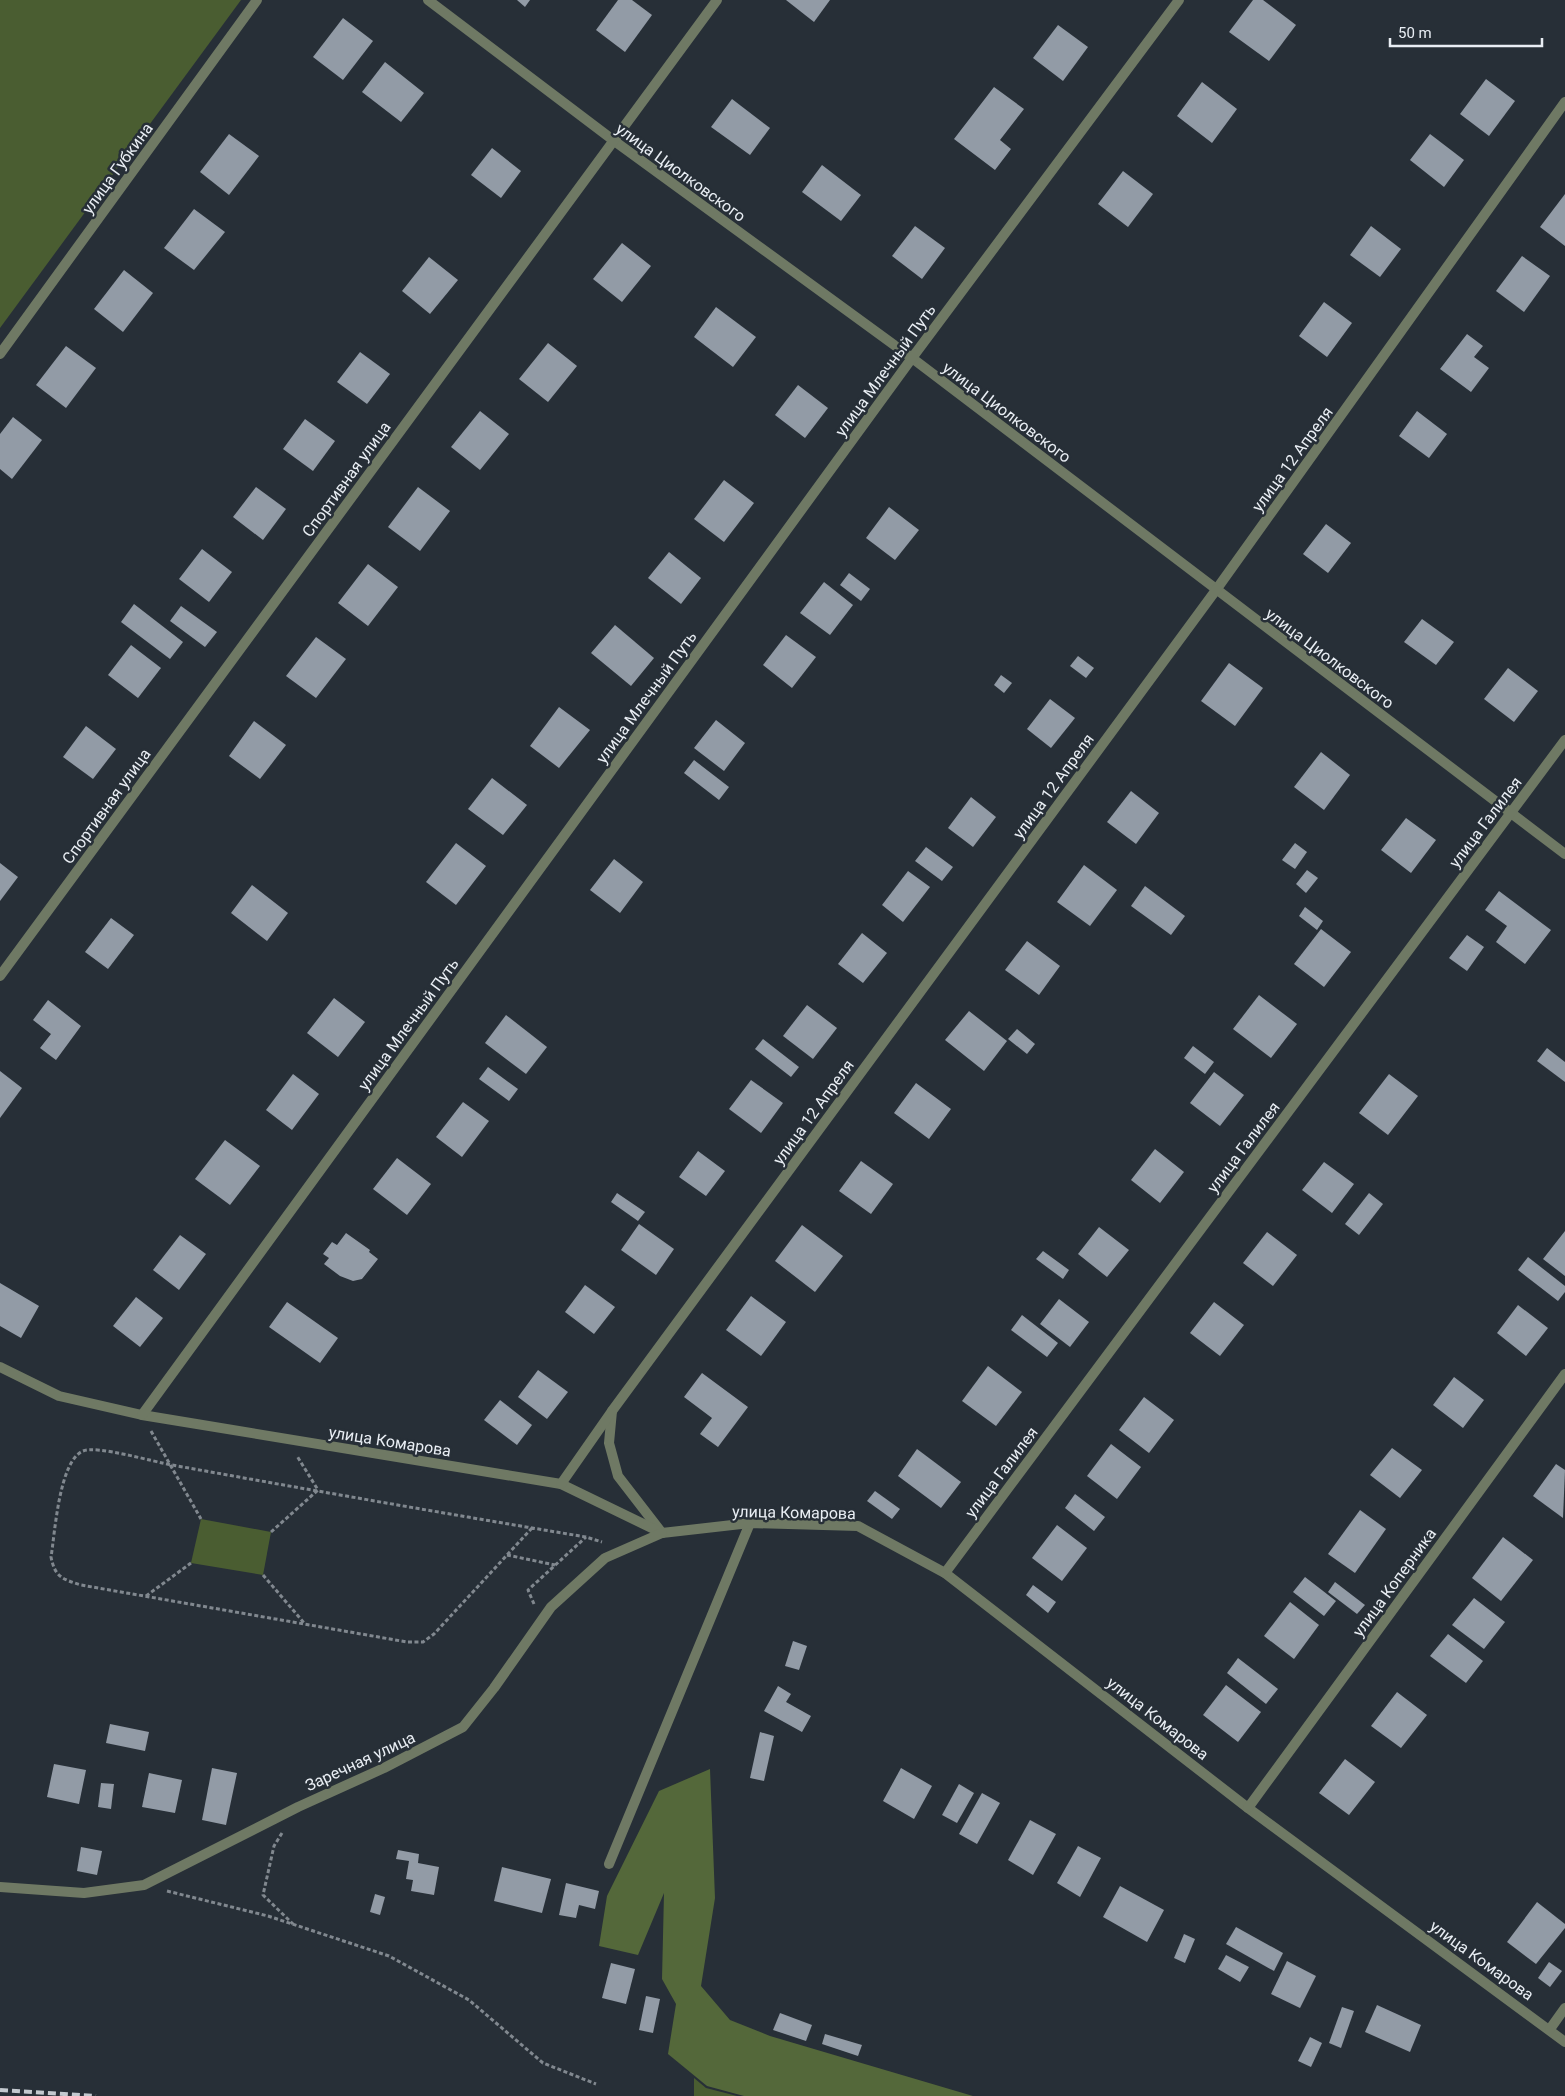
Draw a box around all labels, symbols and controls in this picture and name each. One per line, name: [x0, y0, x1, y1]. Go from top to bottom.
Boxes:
scale bar: [1390, 15, 1542, 47]
text: 50 m: [1398, 24, 1432, 42]
street label: улица Губкина: [78, 119, 157, 217]
street label: улица Циолковского: [612, 119, 749, 226]
street label: улица Млечный Путь: [831, 301, 940, 440]
street label: улица Циолковского: [939, 358, 1075, 467]
street label: улица 12 Апреля: [1248, 403, 1337, 515]
street label: Спортивная улица: [298, 418, 395, 541]
street label: улица Циолковского: [1262, 604, 1398, 713]
street label: улица Млечный Путь: [592, 628, 701, 767]
street label: улица 12 Апреля: [1009, 730, 1098, 842]
street label: Спортивная улица: [58, 745, 155, 868]
street label: улица Галилея: [1445, 773, 1526, 871]
street label: улица Млечный Путь: [354, 955, 463, 1094]
street label: улица 12 Апреля: [769, 1056, 858, 1168]
street label: улица Галилея: [1203, 1098, 1284, 1196]
street label: улица Комарова: [327, 1422, 452, 1461]
street label: улица Галилея: [961, 1423, 1042, 1521]
street label: улица Комарова: [732, 1502, 856, 1523]
street label: улица Коперника: [1349, 1524, 1440, 1640]
street label: улица Комарова: [1103, 1673, 1212, 1764]
street label: Заречная улица: [302, 1728, 418, 1795]
street label: улица Комарова: [1426, 1916, 1537, 2004]

